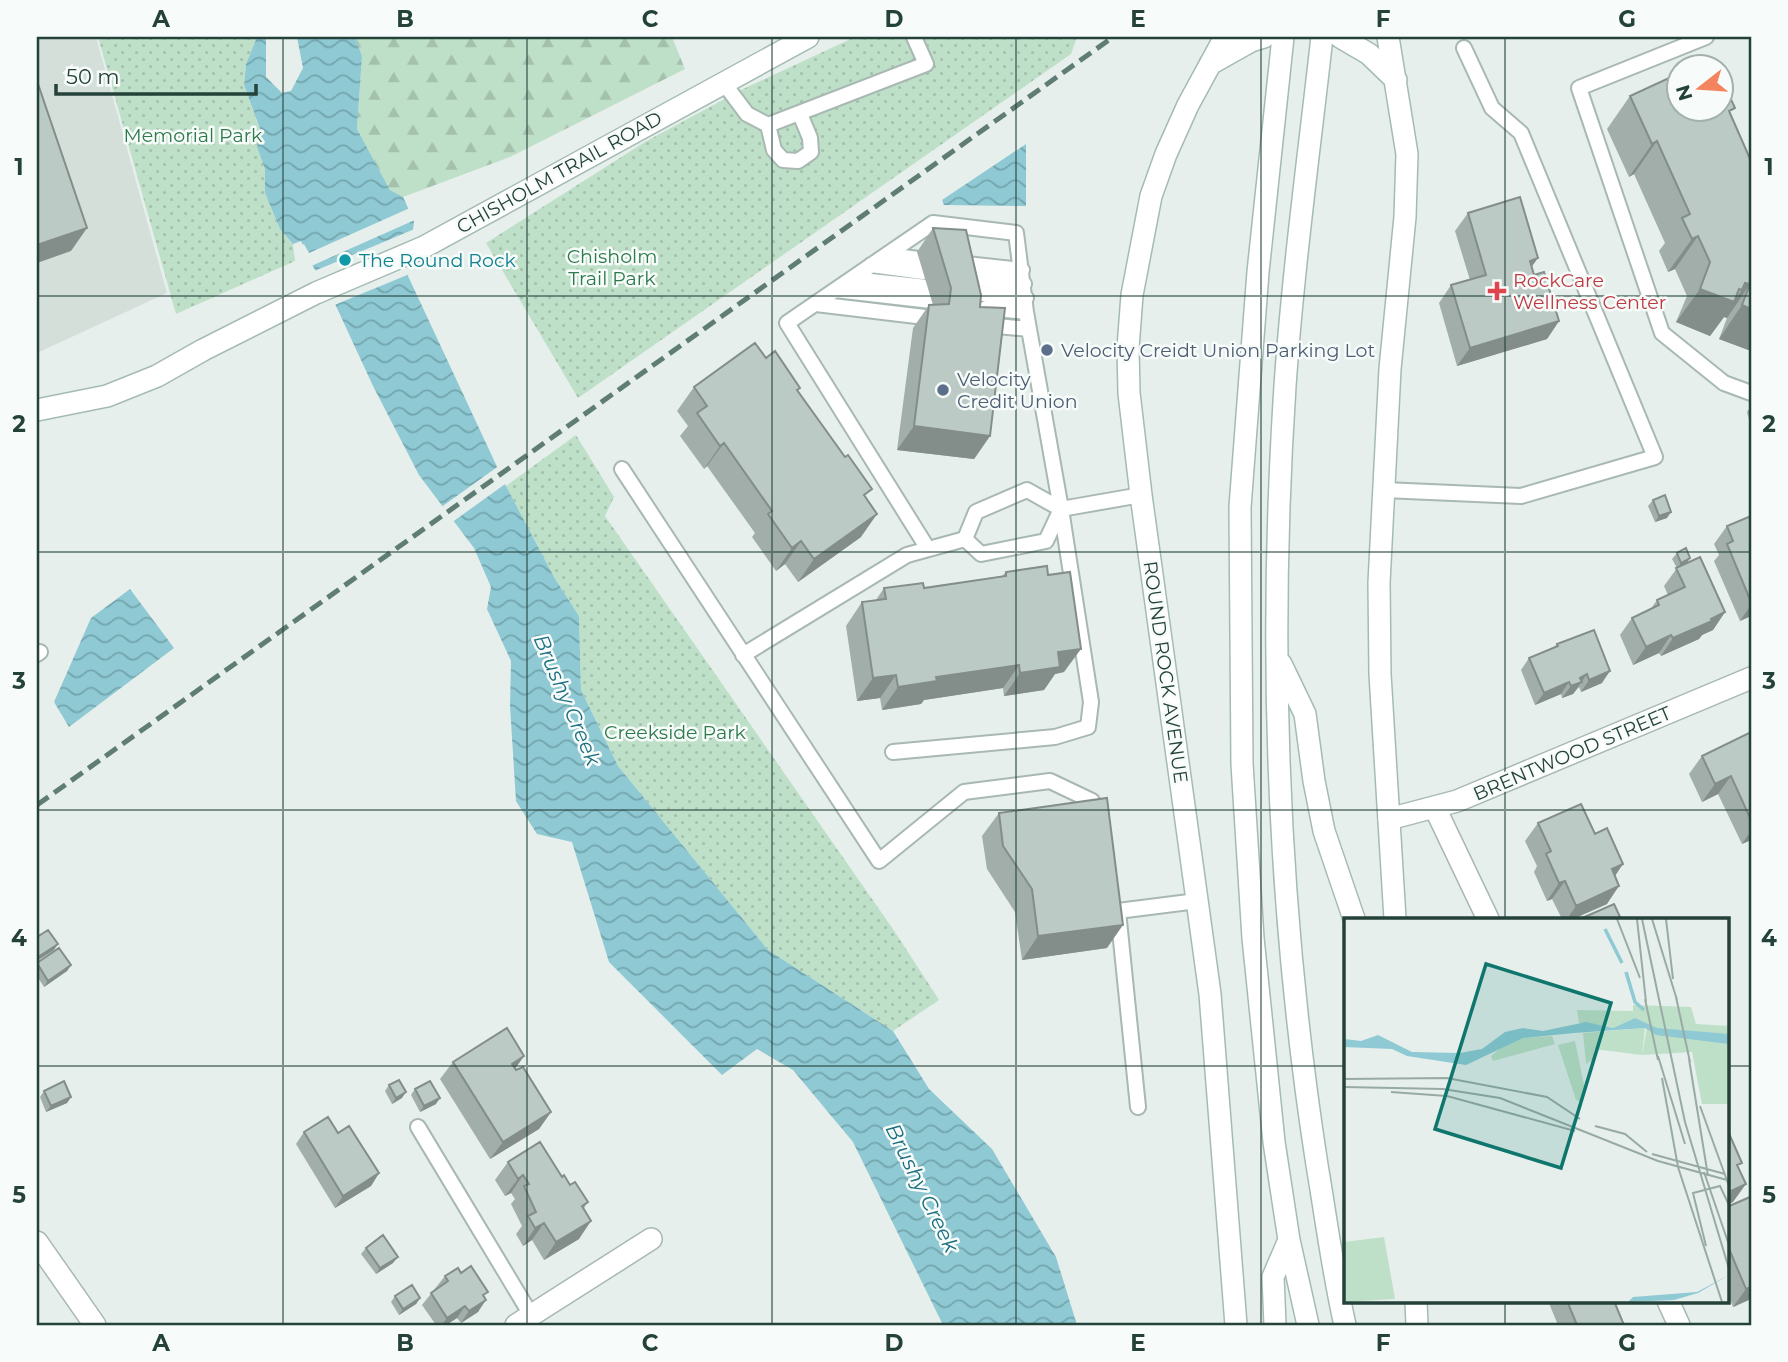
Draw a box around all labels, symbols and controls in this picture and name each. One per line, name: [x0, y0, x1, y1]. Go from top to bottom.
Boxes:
text: A: [151, 5, 170, 33]
text: B: [396, 5, 414, 33]
text: C: [642, 5, 659, 33]
text: D: [885, 5, 904, 33]
text: E: [1130, 5, 1146, 33]
text: F: [1376, 5, 1391, 33]
text: G: [1618, 5, 1636, 33]
scale bar: [56, 52, 256, 96]
north arrow: [1666, 52, 1736, 122]
text: 50 m: [66, 64, 120, 89]
text: N: [1671, 82, 1697, 104]
street label: CHISHOLM TRAIL ROAD: [453, 106, 666, 238]
park label: Memorial Park: [124, 124, 263, 147]
text: 1: [14, 153, 24, 181]
text: 1: [1764, 153, 1774, 181]
park label: Chisholm Trail Park: [567, 245, 657, 290]
place label: The Round Rock: [359, 249, 517, 272]
marker: The Round Rock: [337, 252, 353, 268]
place label: RockCare Wellness Center: [1513, 269, 1666, 314]
marker: RockCare Wellness Center: [1487, 281, 1507, 301]
place label: Velocity Creidt Union Parking Lot: [1061, 339, 1375, 362]
marker: Velocity Creidt Union Parking Lot: [1039, 342, 1055, 358]
place label: Velocity Credit Union: [957, 368, 1078, 413]
marker: Velocity Credit Union: [935, 382, 951, 398]
text: 2: [12, 410, 26, 438]
text: 2: [1762, 410, 1776, 438]
street label: ROUND ROCK AVENUE: [1139, 559, 1193, 785]
water label: Brushy Creek: [529, 630, 607, 771]
text: 3: [11, 667, 26, 695]
text: 3: [1761, 667, 1776, 695]
street label: BRENTWOOD STREET: [1470, 701, 1675, 806]
park label: Creekside Park: [604, 721, 747, 744]
inset map: [1344, 918, 1728, 1302]
text: 4: [11, 924, 27, 952]
text: 4: [1761, 924, 1777, 952]
water label: Brushy Creek: [880, 1119, 965, 1258]
text: 5: [12, 1181, 26, 1209]
text: 5: [1762, 1181, 1776, 1209]
text: A: [151, 1329, 170, 1357]
text: B: [396, 1329, 414, 1357]
text: C: [642, 1329, 659, 1357]
text: D: [885, 1329, 904, 1357]
text: E: [1130, 1329, 1146, 1357]
text: F: [1376, 1329, 1391, 1357]
text: G: [1618, 1329, 1636, 1357]

